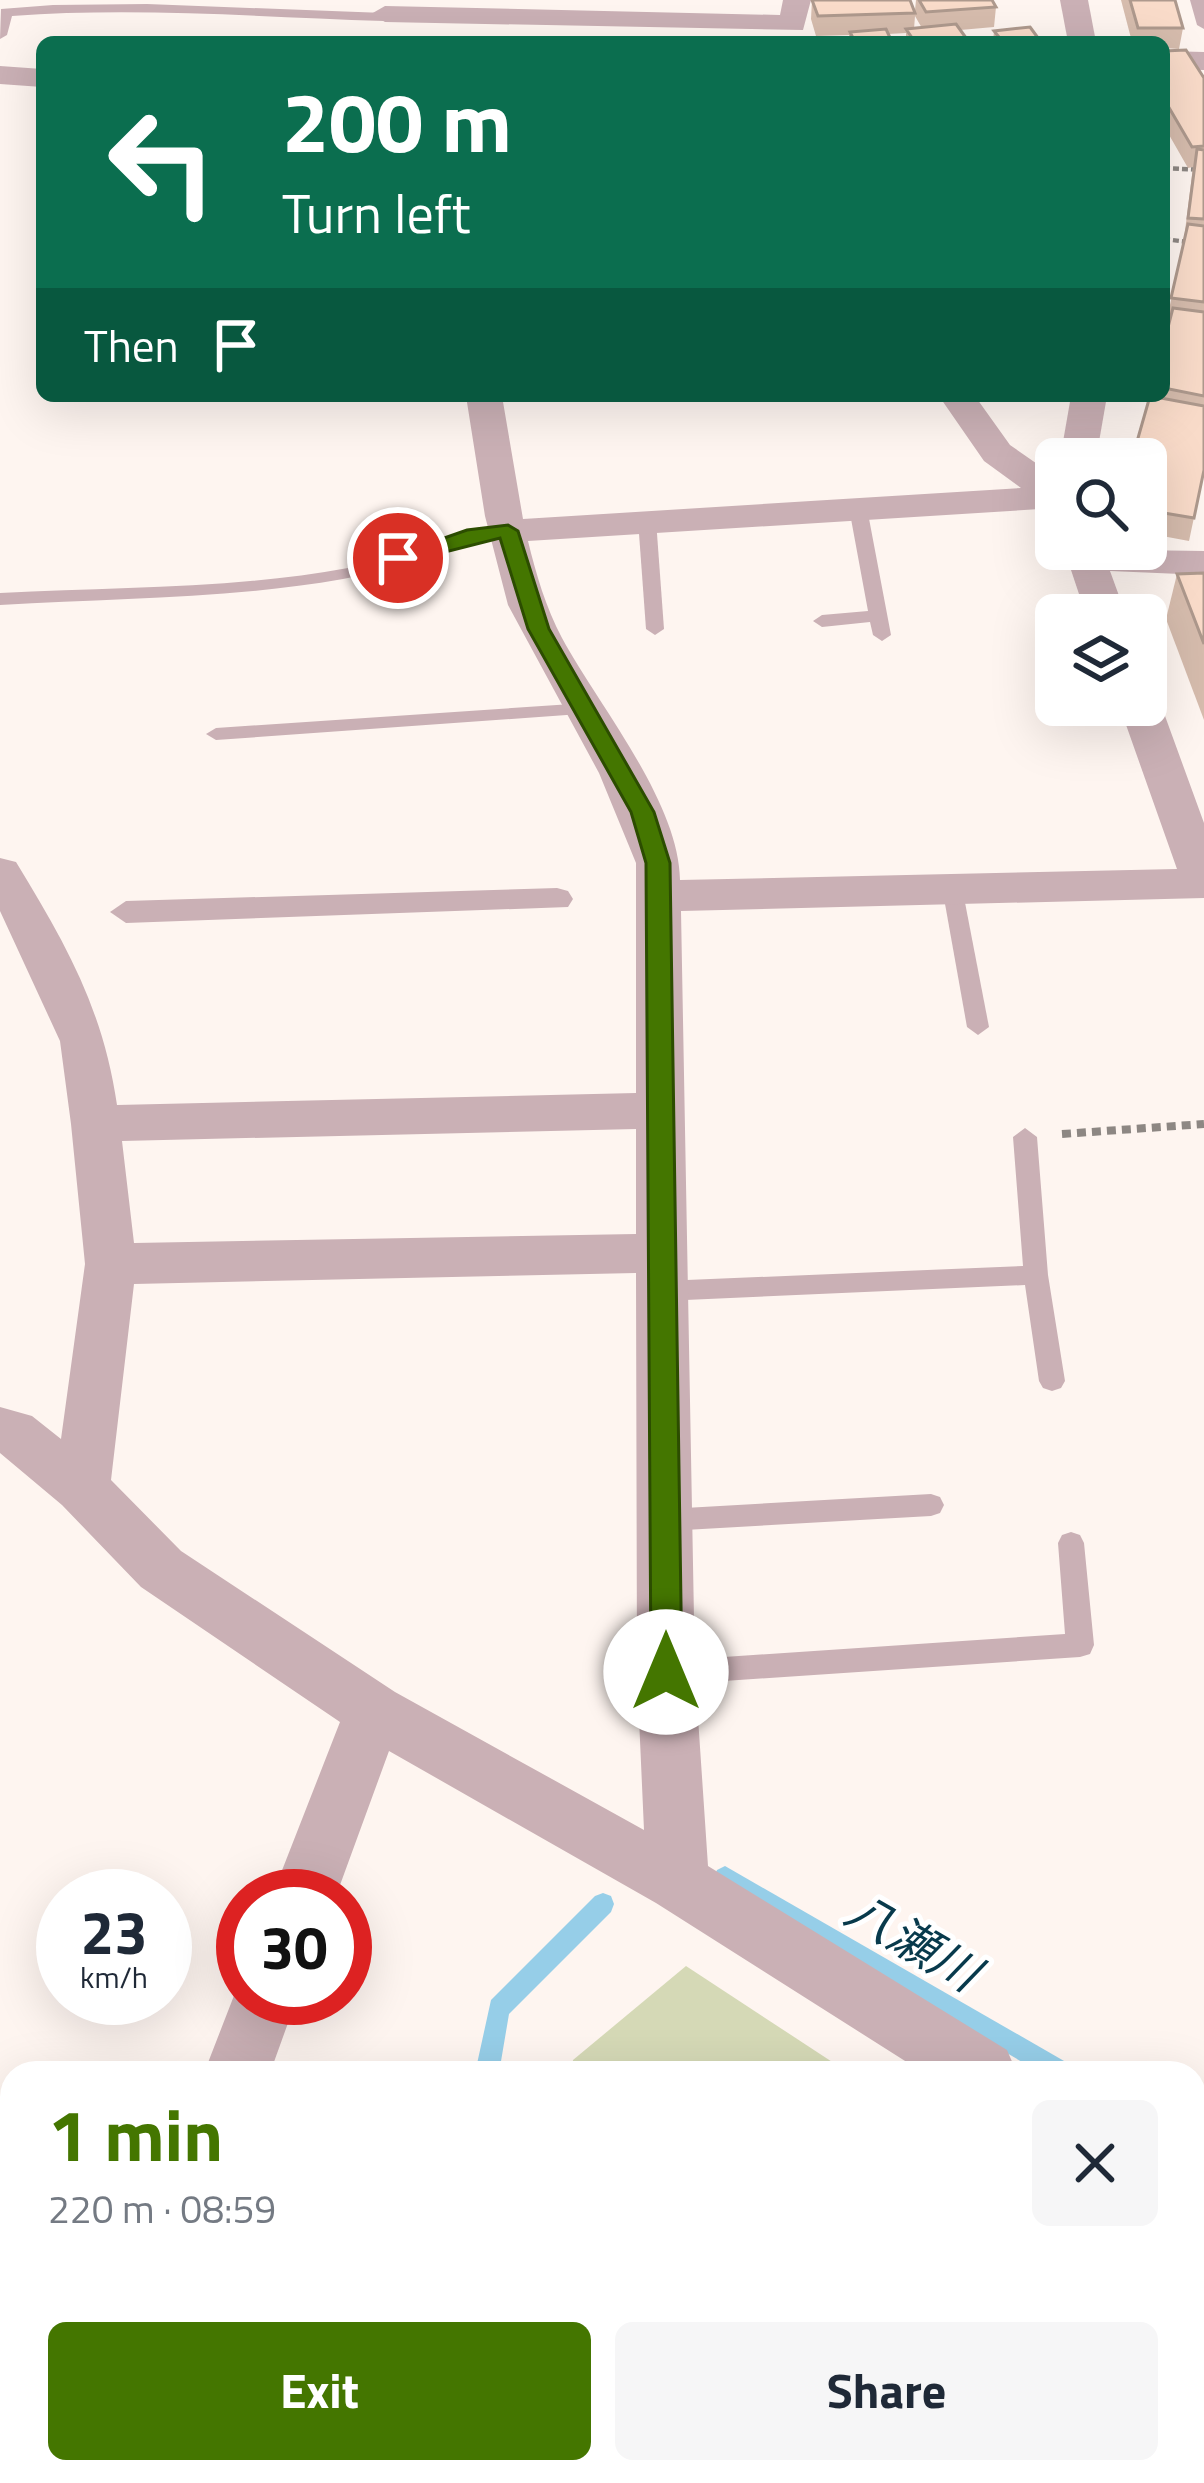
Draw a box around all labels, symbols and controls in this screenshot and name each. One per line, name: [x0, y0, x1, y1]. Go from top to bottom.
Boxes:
text: 200 m: [282, 57, 512, 185]
icon: left: [84, 84, 240, 240]
text: Turn left: [282, 172, 471, 254]
text: Then: [84, 311, 179, 379]
icon: arrive: [203, 312, 269, 378]
map controls: [1035, 438, 1167, 726]
button: search: [1035, 438, 1167, 570]
pin: [347, 507, 449, 609]
icon: arrive: [365, 525, 431, 591]
button: layers: [1035, 594, 1167, 726]
position arrow: [603, 1609, 729, 1735]
speed limit sign: 30: [216, 1869, 372, 2025]
water label: 八瀬川: [832, 1873, 998, 2011]
text: 23: [80, 1886, 148, 1977]
text: km/h: [80, 1954, 148, 2000]
text: 1 min: [48, 2079, 223, 2189]
button: close: [1032, 2100, 1158, 2226]
text: 220 m · 08:59: [48, 2179, 276, 2238]
button: Exit: [48, 2322, 591, 2460]
button: Share: [615, 2322, 1158, 2460]

